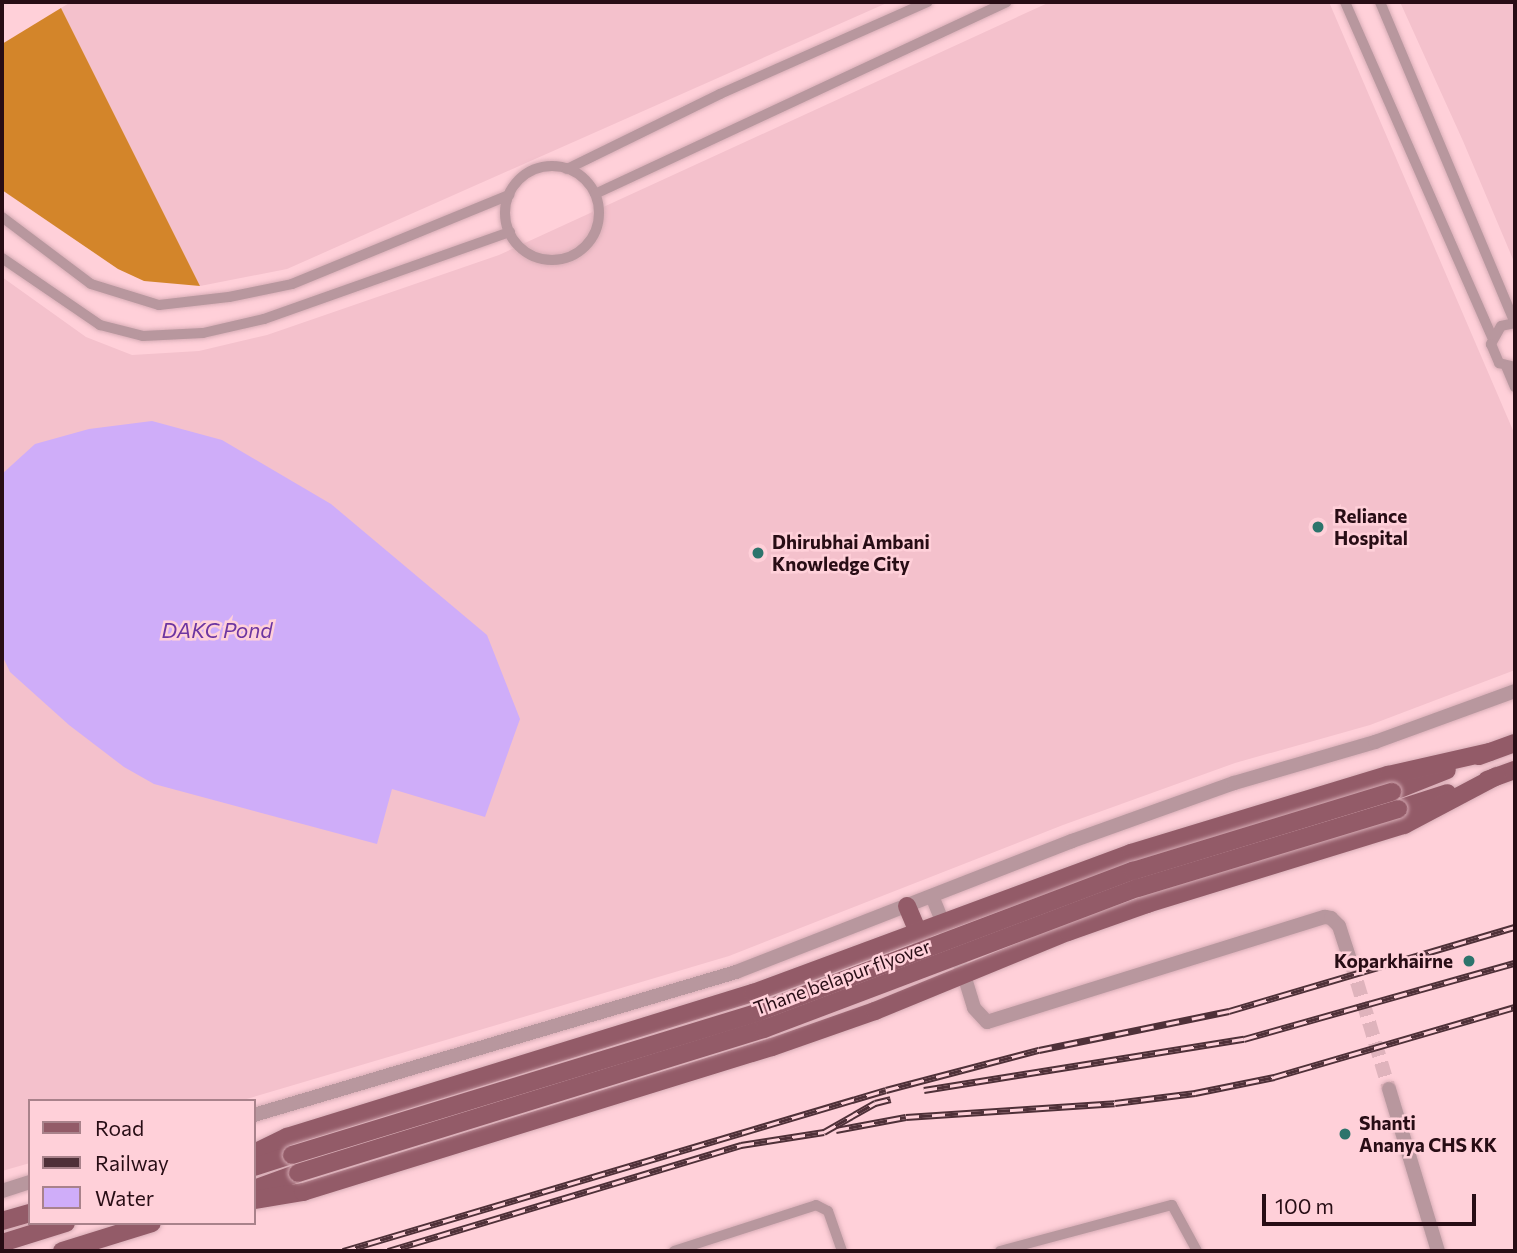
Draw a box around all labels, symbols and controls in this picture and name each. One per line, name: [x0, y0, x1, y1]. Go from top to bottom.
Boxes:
place label: Reliance Hospital: [1334, 505, 1408, 549]
marker: Reliance Hospital: [1308, 517, 1328, 537]
place label: Dhirubhai Ambani Knowledge City: [772, 531, 930, 575]
marker: Dhirubhai Ambani Knowledge City: [750, 545, 766, 561]
water label: DAKC Pond: [162, 617, 272, 643]
street label: Thane belapur flyover: [750, 934, 934, 1020]
place label: Koparkhairne: [1334, 950, 1453, 972]
marker: Koparkhairne: [1459, 951, 1479, 971]
legend: [28, 1099, 256, 1225]
place label: Shanti Ananya CHS KK: [1359, 1112, 1497, 1156]
text: Road: [95, 1115, 144, 1140]
marker: Shanti Ananya CHS KK: [1337, 1126, 1353, 1142]
text: Railway: [95, 1150, 169, 1175]
scale bar: [1265, 1180, 1478, 1224]
text: Water: [95, 1185, 154, 1210]
text: 100 m: [1275, 1193, 1334, 1218]

